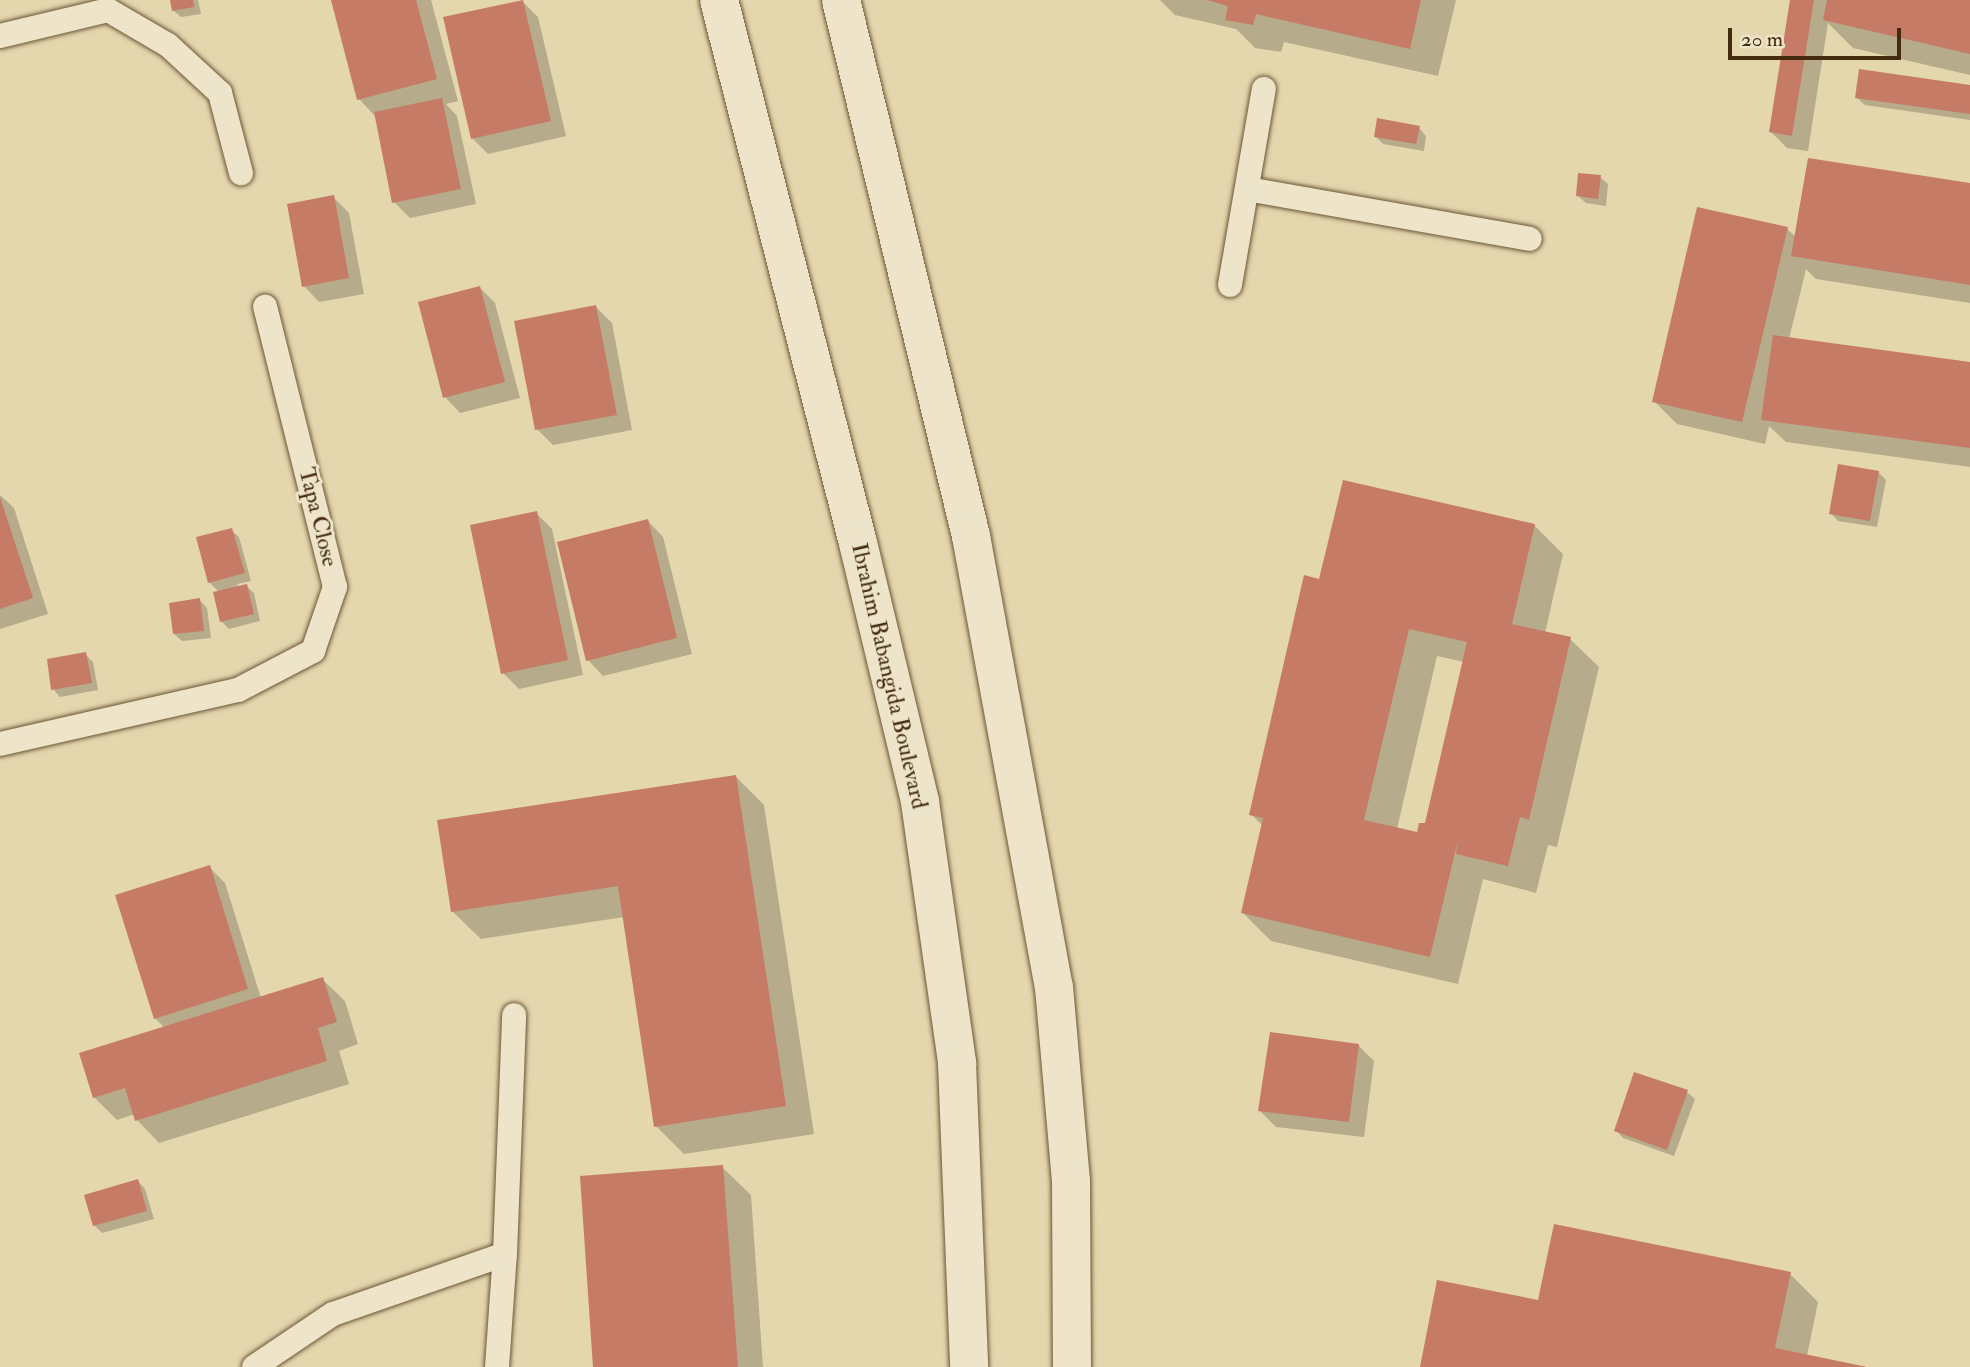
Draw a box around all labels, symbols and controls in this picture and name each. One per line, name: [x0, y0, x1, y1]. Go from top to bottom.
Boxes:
scale bar: [1732, 14, 1905, 58]
text: 20 m: [1741, 26, 1783, 53]
street label: Tapa Close: [292, 465, 344, 569]
street label: Ibrahim Babangida Boulevard: [845, 540, 933, 812]

